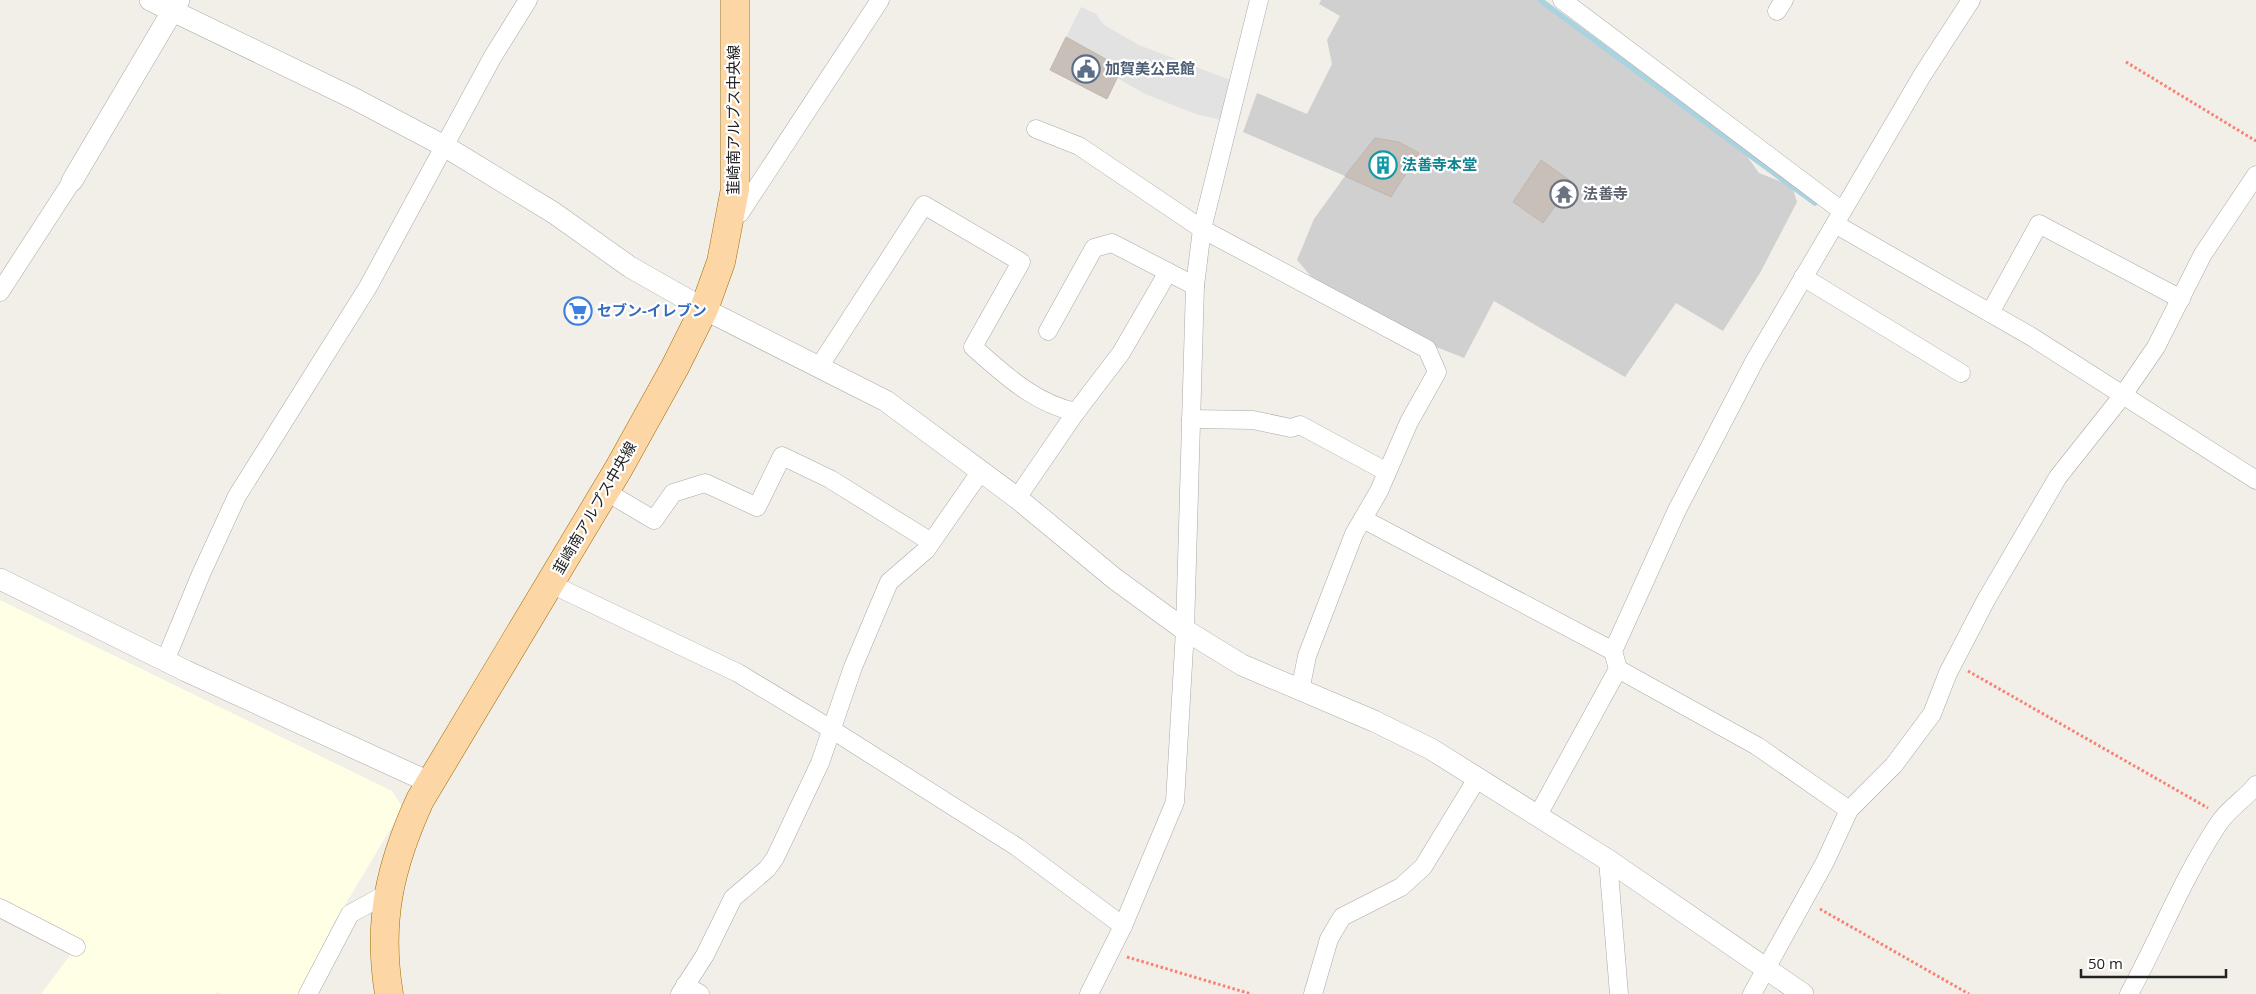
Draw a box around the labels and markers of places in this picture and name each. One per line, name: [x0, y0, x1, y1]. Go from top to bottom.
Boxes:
public building icon: 加賀美公民館: [1071, 54, 1101, 84]
place label: 加賀美公民館: [1105, 58, 1195, 78]
building icon: 法善寺本堂: [1368, 150, 1398, 180]
place label: 法善寺本堂: [1402, 154, 1477, 174]
temple icon: 法善寺: [1549, 179, 1579, 209]
place label: 法善寺: [1583, 183, 1628, 203]
supermarket icon: セブン-イレブン: [563, 296, 593, 326]
place label: セブン-イレブン: [597, 300, 707, 320]

